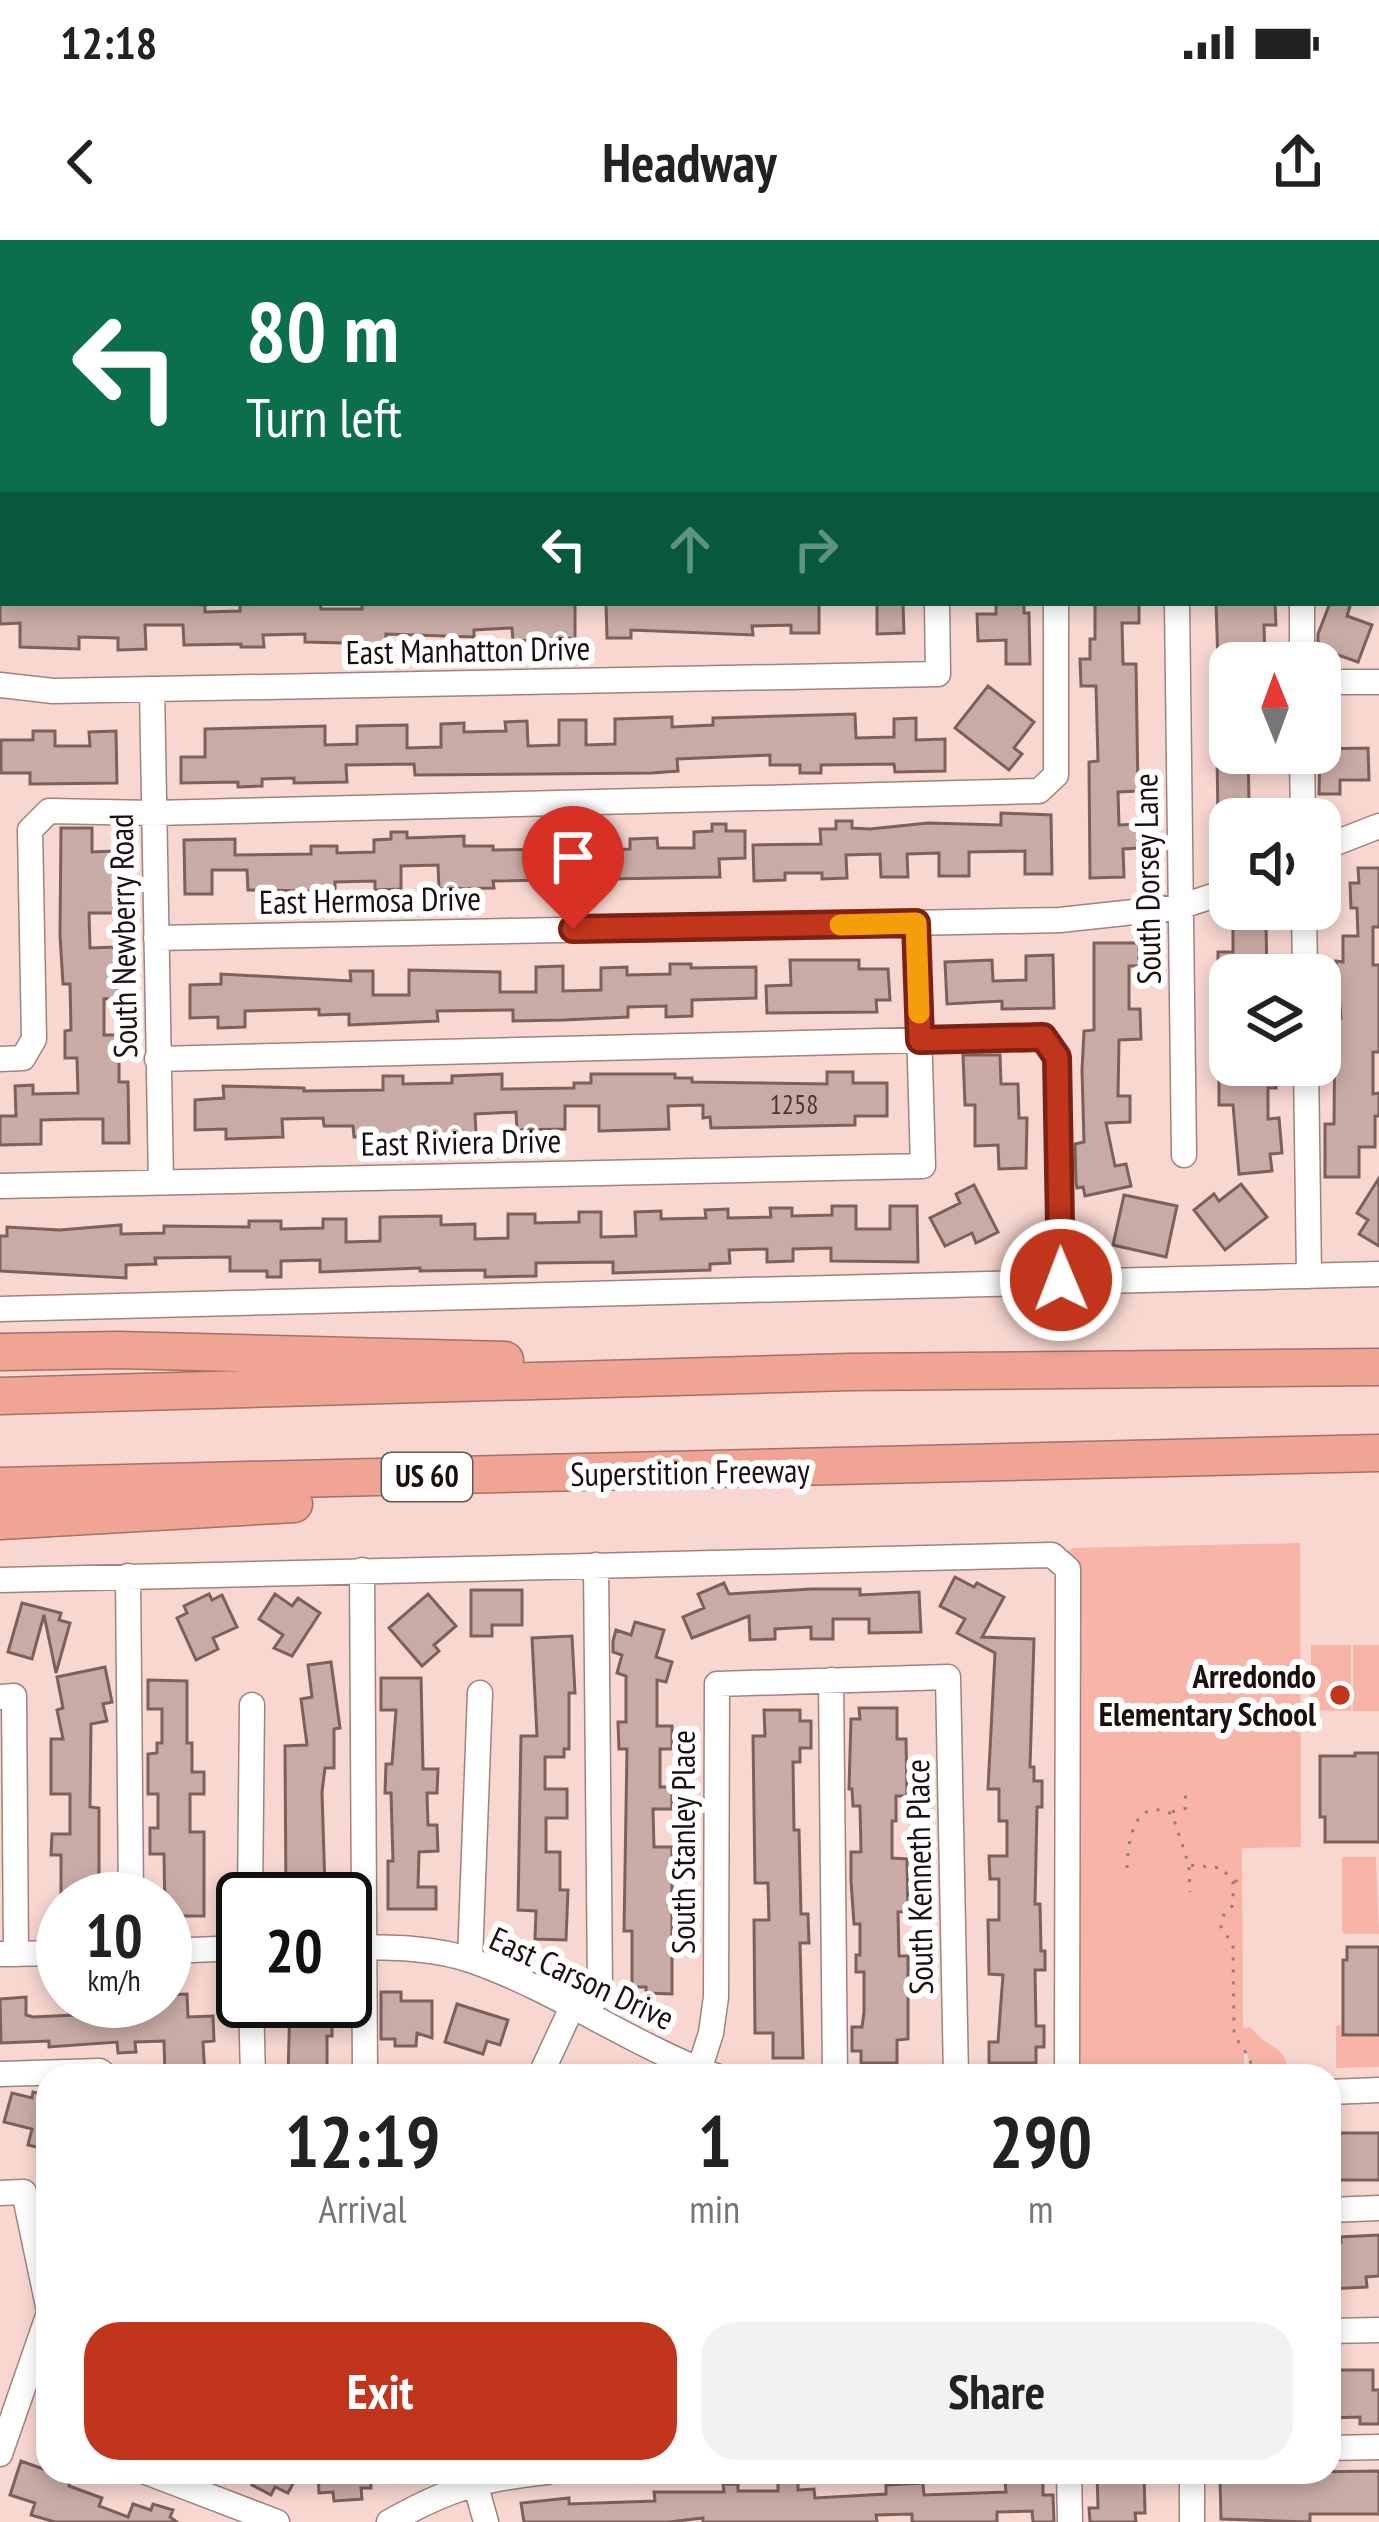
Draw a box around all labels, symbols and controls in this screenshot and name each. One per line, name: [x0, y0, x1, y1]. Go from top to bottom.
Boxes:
text: 12:18: [60, 13, 157, 71]
text: Headway: [602, 127, 777, 197]
icon: back: [48, 129, 114, 195]
icon: share: [1265, 129, 1331, 195]
text: 80 m: [246, 276, 399, 385]
icon: left: [48, 288, 204, 444]
text: Turn left: [246, 382, 402, 452]
icon: left: [531, 516, 597, 582]
icon: ahead: [657, 516, 723, 582]
icon: right: [783, 516, 849, 582]
street label: East Manhatton Drive: [345, 626, 591, 673]
north arrow: [1209, 642, 1341, 774]
map controls: [1209, 642, 1341, 1086]
street label: South Dorsey Lane: [1123, 773, 1170, 985]
button: sound: [1209, 798, 1341, 930]
pin: [522, 806, 624, 929]
street label: South Newberry Road: [99, 813, 146, 1059]
icon: arrive: [540, 824, 606, 890]
street label: East Hermosa Drive: [259, 876, 481, 923]
button: layers: [1209, 954, 1341, 1086]
house number: 1258: [770, 1087, 818, 1121]
street label: East Riviera Drive: [360, 1118, 562, 1165]
position arrow: [998, 1217, 1124, 1343]
street label: Superstition Freeway: [570, 1448, 811, 1495]
road number: US 60: [382, 1453, 472, 1501]
place label: Arredondo Elementary School: [1099, 1654, 1317, 1735]
marker: Arredondo Elementary School: [1327, 1682, 1353, 1708]
street label: South Stanley Place: [661, 1730, 704, 1954]
street label: South Kenneth Place: [895, 1759, 942, 1995]
speed limit sign: 20: [216, 1872, 372, 2028]
text: 10: [85, 1896, 143, 1974]
street label: East Carson Drive: [483, 1916, 681, 2039]
text: km/h: [87, 1960, 141, 1999]
text: 12:19: [285, 2094, 441, 2187]
text: 1: [698, 2094, 732, 2187]
text: 290: [989, 2094, 1092, 2187]
text: Arrival: [319, 2183, 407, 2234]
text: min: [689, 2183, 740, 2234]
text: m: [1028, 2183, 1053, 2234]
button: Exit: [84, 2322, 677, 2460]
button: Share: [701, 2322, 1293, 2460]

